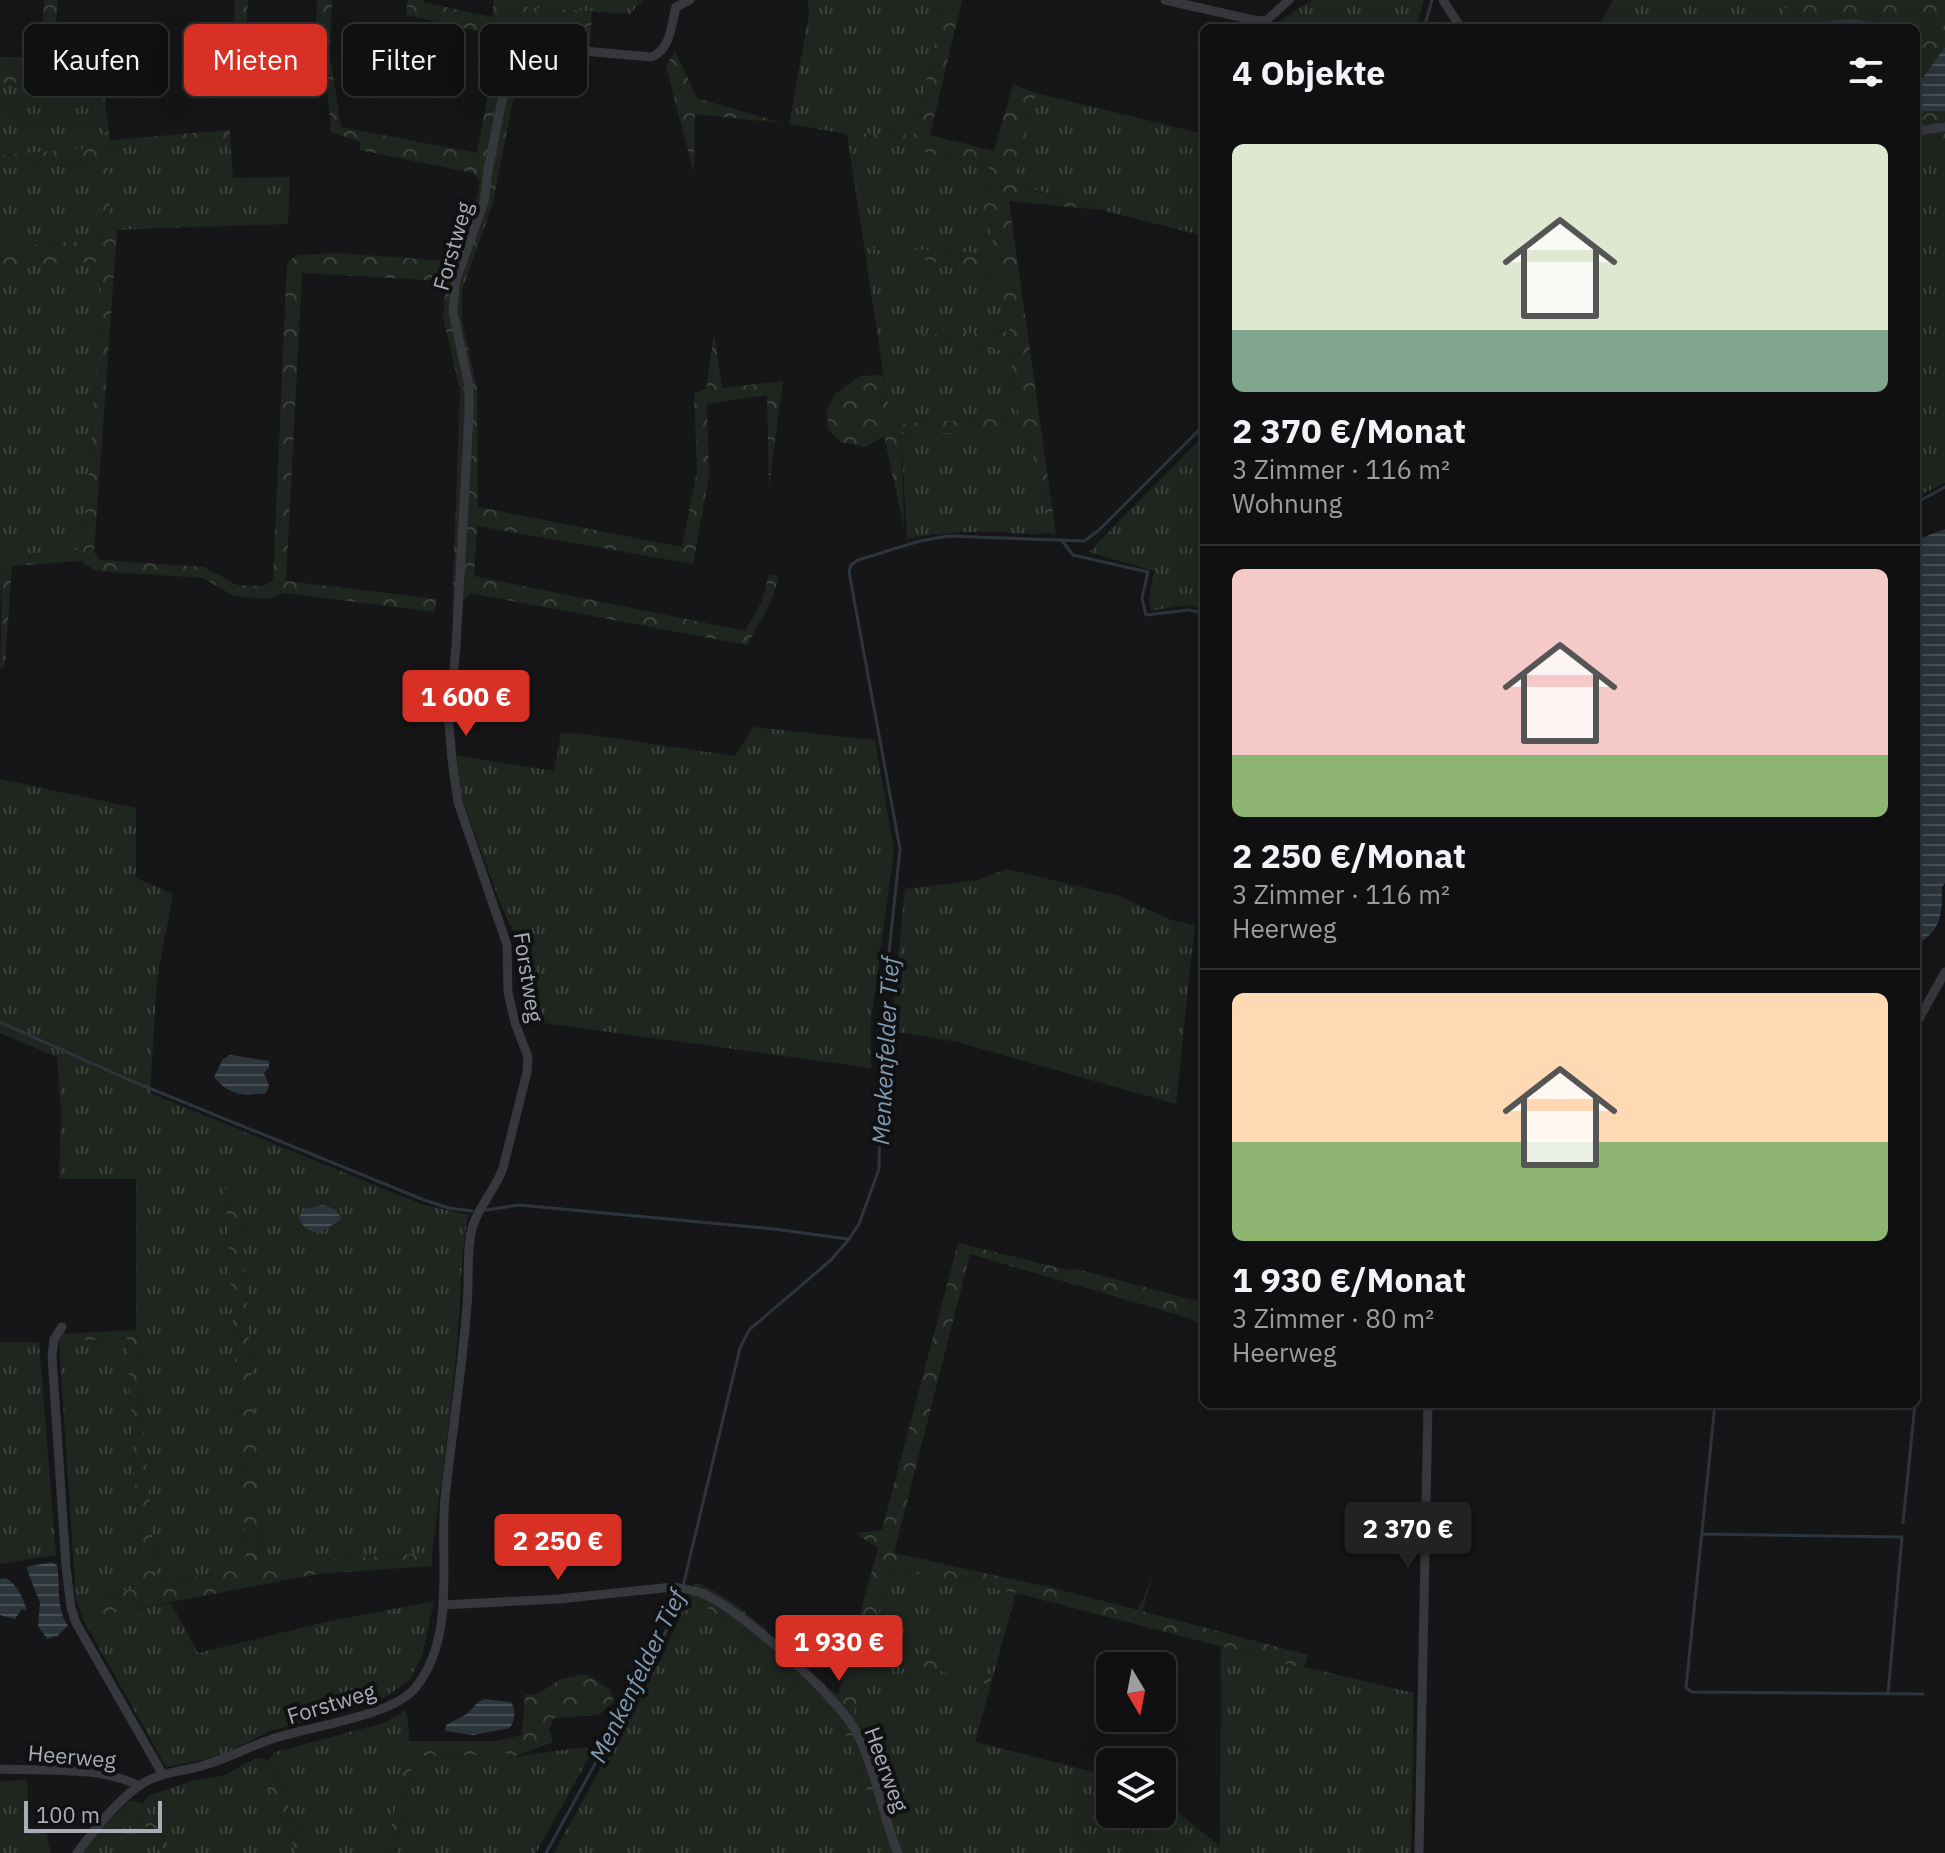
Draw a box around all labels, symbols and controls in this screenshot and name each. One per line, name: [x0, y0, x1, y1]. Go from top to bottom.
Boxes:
chip: Kaufen: [24, 24, 168, 96]
chip: Mieten: [184, 24, 327, 96]
chip: Filter: [343, 24, 464, 96]
chip: Neu: [480, 24, 587, 96]
text: 4 Objekte: [1232, 50, 1385, 94]
icon: filters: [1844, 50, 1888, 94]
icon: home: [1488, 196, 1632, 340]
street label: Forstweg: [426, 198, 479, 294]
text: 2 370 €/Monat: [1232, 408, 1466, 452]
text: 3 Zimmer · 116 m²: [1232, 452, 1450, 486]
text: Wohnung: [1232, 486, 1342, 520]
icon: home: [1488, 621, 1632, 765]
pin: 1 600 €: [392, 670, 540, 738]
text: 1 600 €: [421, 679, 511, 713]
text: 2 250 €/Monat: [1232, 833, 1466, 877]
text: 3 Zimmer · 116 m²: [1232, 877, 1450, 911]
text: Heerweg: [1232, 911, 1336, 945]
street label: Forstweg: [508, 930, 550, 1025]
water label: Menkenfelder Tief: [864, 954, 906, 1146]
icon: home: [1488, 1045, 1632, 1189]
text: 1 930 €/Monat: [1232, 1257, 1466, 1301]
text: 3 Zimmer · 80 m²: [1232, 1301, 1434, 1335]
text: Heerweg: [1232, 1335, 1336, 1369]
pin: 2 370 €: [1334, 1502, 1482, 1570]
text: 2 370 €: [1363, 1511, 1453, 1545]
pin: 2 250 €: [484, 1514, 632, 1582]
text: 2 250 €: [513, 1523, 603, 1557]
water label: Menkenfelder Tief: [581, 1582, 694, 1768]
pin: 1 930 €: [765, 1615, 913, 1683]
text: 1 930 €: [794, 1624, 884, 1658]
north arrow: [1096, 1652, 1176, 1732]
map controls: [1096, 1652, 1176, 1828]
street label: Forstweg: [283, 1676, 379, 1730]
street label: Heerweg: [858, 1723, 916, 1816]
street label: Heerweg: [27, 1738, 118, 1774]
button: layers: [1096, 1748, 1176, 1828]
scale bar: [24, 1797, 162, 1833]
text: 100 m: [36, 1800, 100, 1829]

